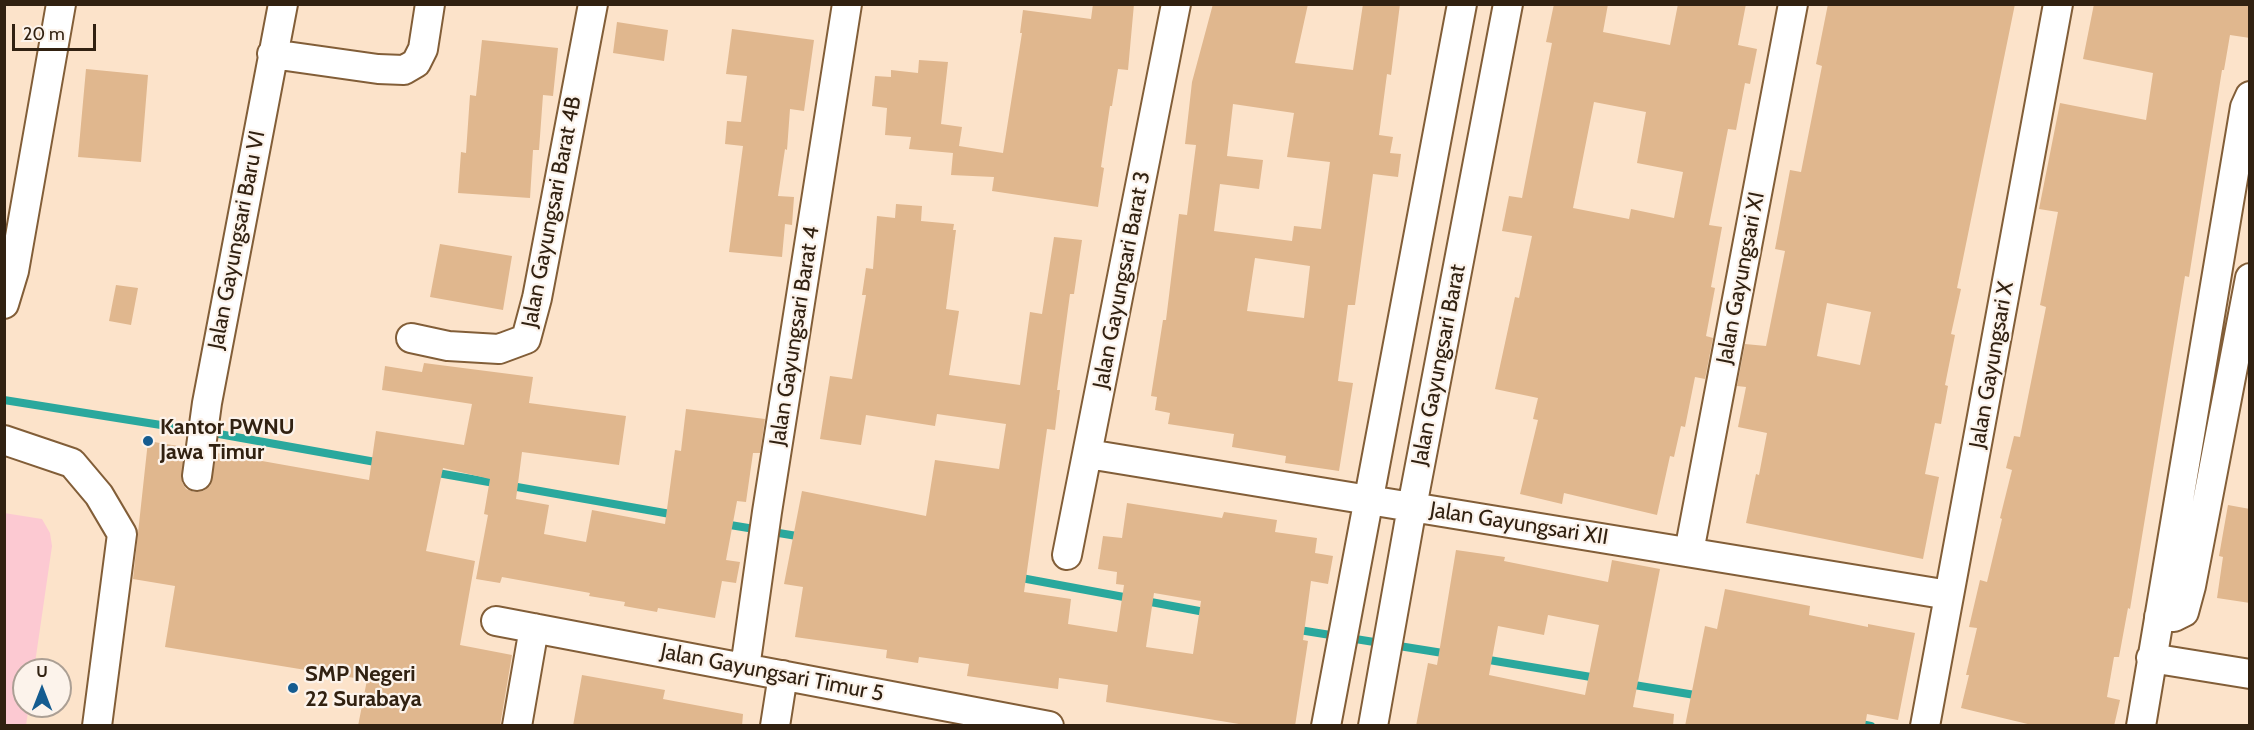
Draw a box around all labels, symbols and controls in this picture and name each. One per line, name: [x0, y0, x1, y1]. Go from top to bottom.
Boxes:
scale bar: [15, 12, 99, 50]
text: 20 m: [23, 23, 65, 45]
street label: Jalan Gayungsari Barat 4B: [517, 94, 587, 330]
street label: Jalan Gayungsari Baru VI: [203, 128, 271, 352]
street label: Jalan Gayungsari Barat 3: [1088, 169, 1156, 391]
street label: Jalan Gayungsari XI: [1711, 190, 1771, 366]
street label: Jalan Gayungsari Barat 4: [765, 224, 825, 448]
street label: Jalan Gayungsari Barat: [1407, 262, 1471, 468]
street label: Jalan Gayungsari X: [1964, 279, 2020, 451]
place label: Kantor PWNU Jawa Timur: [160, 415, 295, 466]
marker: Kantor PWNU Jawa Timur: [141, 434, 155, 448]
street label: Jalan Gayungsari XII: [1428, 497, 1610, 551]
street label: Jalan Gayungsari Timur 5: [658, 638, 886, 708]
north arrow: [12, 658, 72, 718]
text: U: [36, 662, 48, 681]
place label: SMP Negeri 22 Surabaya: [305, 662, 422, 714]
marker: SMP Negeri 22 Surabaya: [286, 681, 300, 695]

